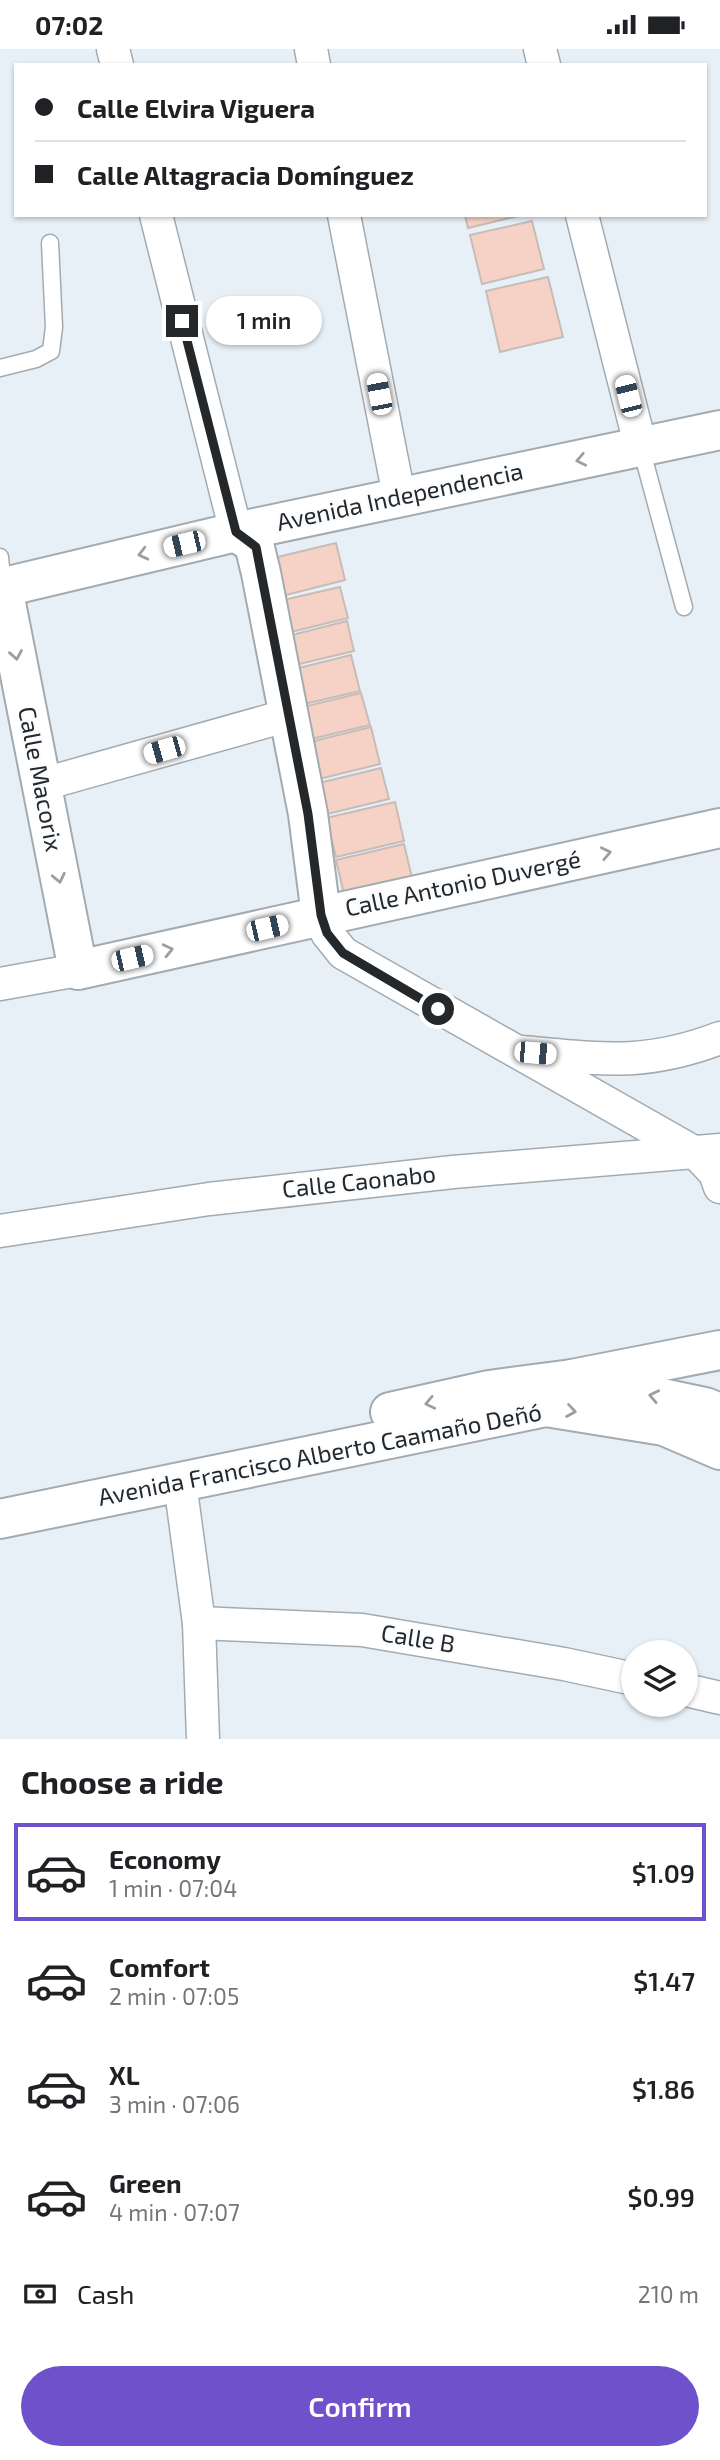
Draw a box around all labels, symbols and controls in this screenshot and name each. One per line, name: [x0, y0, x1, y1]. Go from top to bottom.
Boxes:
text: 07:02: [35, 9, 103, 40]
text: Calle Elvira Viguera: [77, 92, 315, 123]
text: Calle Altagracia Domínguez: [77, 159, 414, 190]
callout: 1 min: [206, 296, 322, 345]
route end: [166, 305, 198, 337]
text: 1 min: [237, 306, 291, 334]
car: [365, 371, 394, 417]
car: [613, 373, 644, 419]
one-way arrow: [575, 451, 587, 466]
street label: Avenida Independencia: [274, 455, 526, 536]
car: [162, 529, 207, 559]
one-way arrow: [138, 546, 150, 560]
one-way arrow: [8, 649, 23, 661]
street label: Calle Macorix: [13, 704, 70, 854]
car: [141, 734, 188, 766]
street label: Calle Antonio Duvergé: [342, 843, 583, 922]
one-way arrow: [600, 847, 612, 862]
one-way arrow: [50, 872, 65, 884]
car: [245, 913, 290, 943]
car: [110, 943, 155, 973]
one-way arrow: [162, 944, 174, 958]
route start: [422, 993, 454, 1025]
car: [514, 1041, 557, 1065]
street label: Calle Caonabo: [281, 1158, 437, 1203]
one-way arrow: [648, 1390, 660, 1405]
one-way arrow: [425, 1394, 437, 1409]
street label: Avenida Francisco Alberto Caamaño Deñó: [96, 1396, 544, 1511]
one-way arrow: [565, 1403, 577, 1418]
street label: Calle B: [379, 1617, 457, 1658]
map controls: [621, 1640, 698, 1717]
button: layers: [621, 1640, 698, 1717]
text: Choose a ride: [21, 1762, 224, 1800]
icon: car: [25, 1841, 88, 1904]
text: Economy: [109, 1843, 221, 1874]
text: $1.09: [632, 1857, 695, 1888]
text: 1 min · 07:04: [109, 1874, 237, 1902]
icon: car: [25, 1949, 88, 2012]
text: Comfort: [109, 1951, 210, 1982]
text: $1.47: [633, 1965, 695, 1996]
text: 2 min · 07:05: [109, 1982, 239, 2010]
icon: car: [25, 2057, 88, 2120]
text: XL: [109, 2059, 140, 2090]
text: $1.86: [632, 2073, 695, 2104]
text: 3 min · 07:06: [109, 2090, 240, 2118]
icon: car: [25, 2165, 88, 2228]
text: Green: [109, 2167, 182, 2198]
text: $0.99: [628, 2181, 695, 2212]
text: 4 min · 07:07: [109, 2198, 240, 2226]
icon: cash: [21, 2275, 59, 2313]
text: Cash: [77, 2278, 134, 2309]
text: 210 m: [638, 2280, 699, 2308]
button: Confirm: [21, 2366, 699, 2446]

